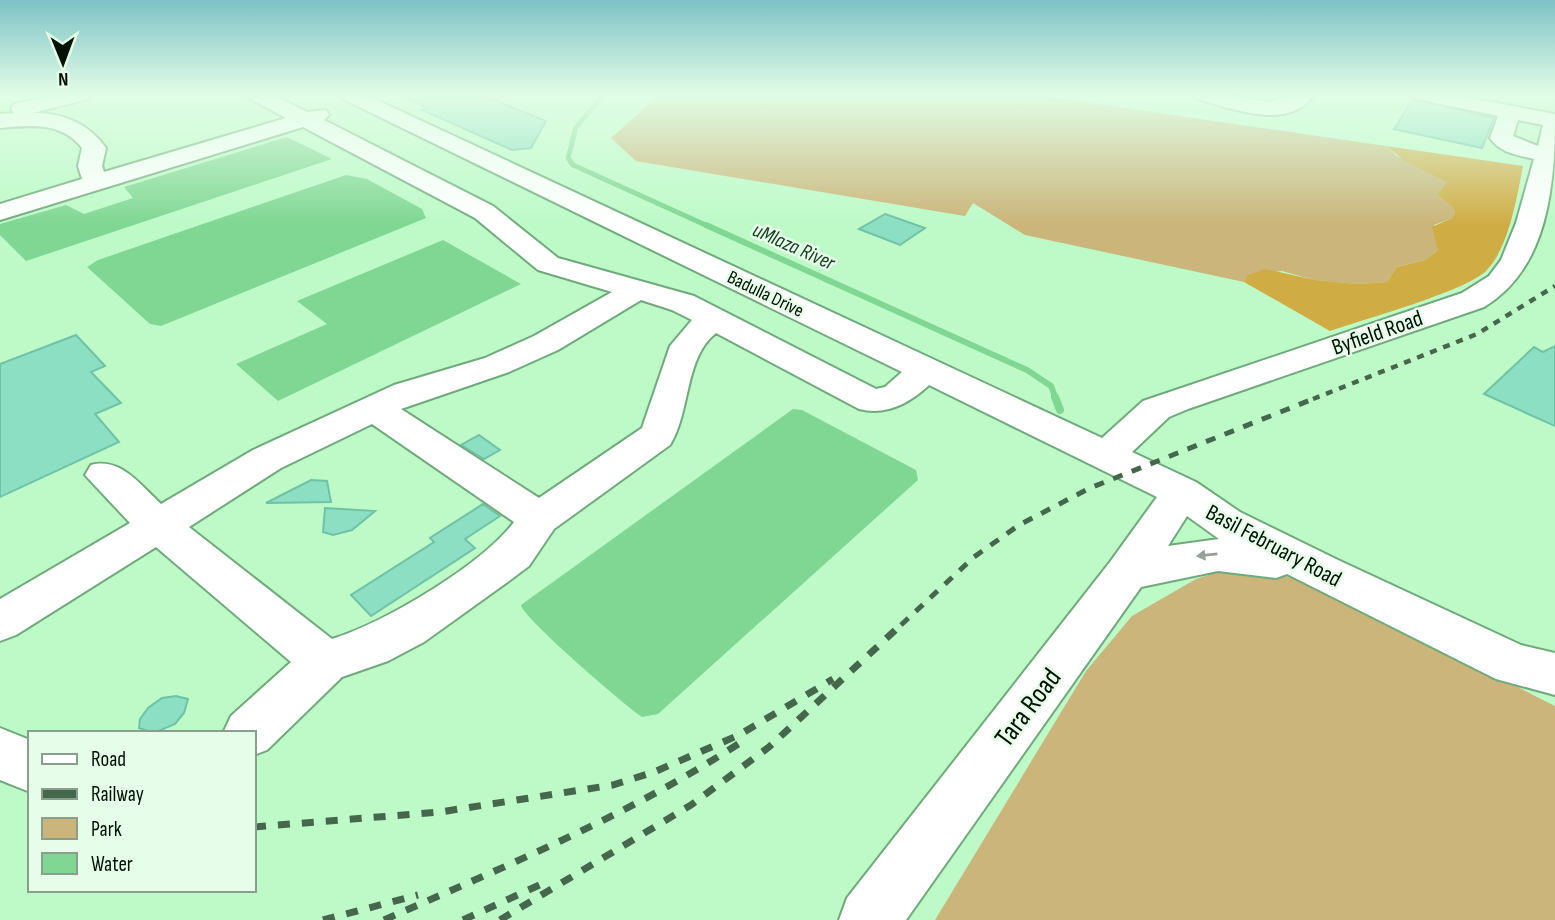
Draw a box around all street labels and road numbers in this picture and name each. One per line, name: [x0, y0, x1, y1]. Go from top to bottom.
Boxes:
street label: Badulla Drive: [723, 266, 807, 323]
street label: Byfield Road: [1328, 304, 1426, 362]
street label: Basil February Road: [1201, 498, 1346, 593]
street label: Tara Road: [988, 662, 1068, 754]

